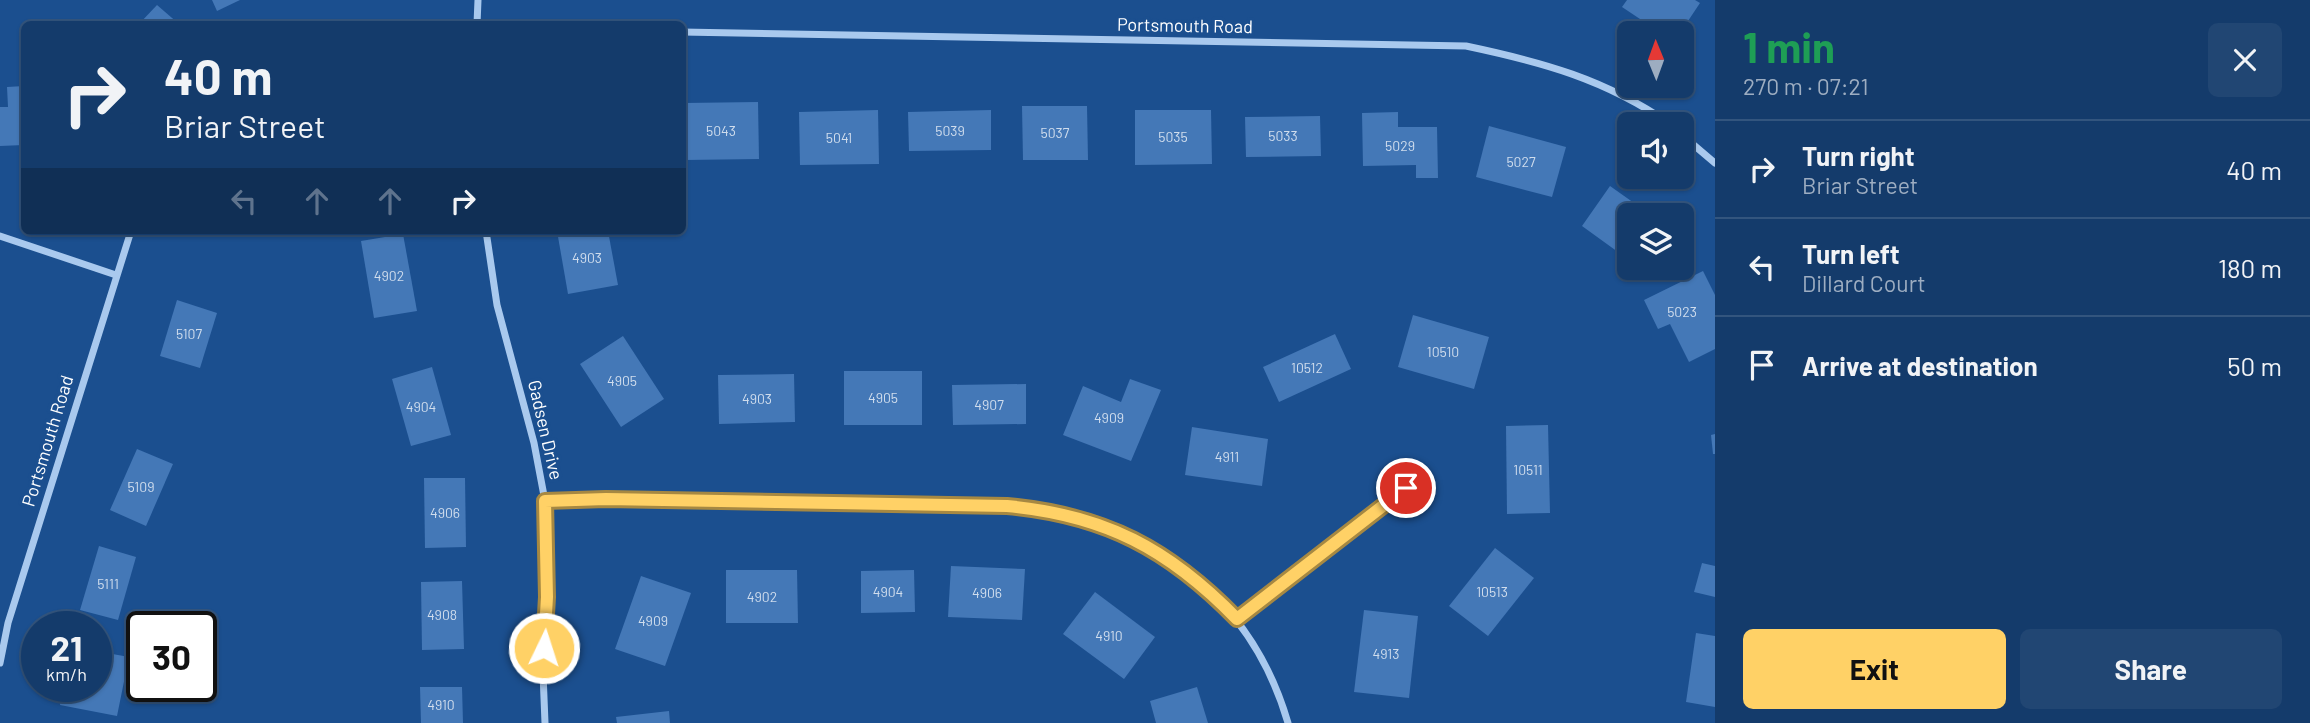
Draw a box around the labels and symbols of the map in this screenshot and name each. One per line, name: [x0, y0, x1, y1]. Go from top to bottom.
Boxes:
street label: Portsmouth Road: [1117, 13, 1253, 37]
north arrow: [1617, 21, 1694, 98]
house number: 5043: [706, 122, 736, 139]
house number: 5039: [935, 122, 965, 139]
house number: 5037: [1041, 124, 1070, 141]
house number: 5033: [1268, 127, 1298, 144]
house number: 5035: [1158, 128, 1188, 145]
house number: 5041: [826, 129, 852, 146]
house number: 5029: [1385, 137, 1415, 154]
house number: 5027: [1506, 153, 1536, 170]
house number: 4903: [572, 249, 602, 266]
house number: 4902: [374, 267, 404, 284]
house number: 5023: [1667, 303, 1697, 320]
house number: 5107: [176, 325, 202, 342]
house number: 10510: [1427, 343, 1459, 360]
house number: 10512: [1291, 359, 1323, 376]
street label: Portsmouth Road: [17, 372, 77, 509]
house number: 4905: [607, 372, 637, 389]
street label: Gadsen Drive: [524, 378, 568, 482]
house number: 4905: [868, 389, 898, 406]
house number: 4903: [742, 390, 772, 407]
house number: 4907: [974, 396, 1004, 413]
house number: 4904: [406, 398, 436, 415]
house number: 4909: [1094, 409, 1124, 426]
house number: 4911: [1215, 448, 1239, 465]
pin: [1376, 458, 1436, 518]
house number: 10511: [1513, 461, 1543, 478]
house number: 5109: [128, 478, 154, 495]
house number: 4906: [430, 504, 460, 521]
house number: 5111: [97, 575, 119, 592]
house number: 4904: [873, 583, 903, 600]
house number: 10513: [1476, 583, 1508, 600]
house number: 4906: [972, 584, 1002, 601]
house number: 4902: [747, 588, 777, 605]
house number: 4908: [427, 606, 457, 623]
speed limit sign: 30: [126, 611, 217, 702]
position arrow: [507, 611, 581, 685]
house number: 4909: [638, 612, 668, 629]
house number: 4910: [1095, 627, 1123, 644]
house number: 4913: [1373, 645, 1399, 662]
house number: 4910: [427, 696, 455, 713]

